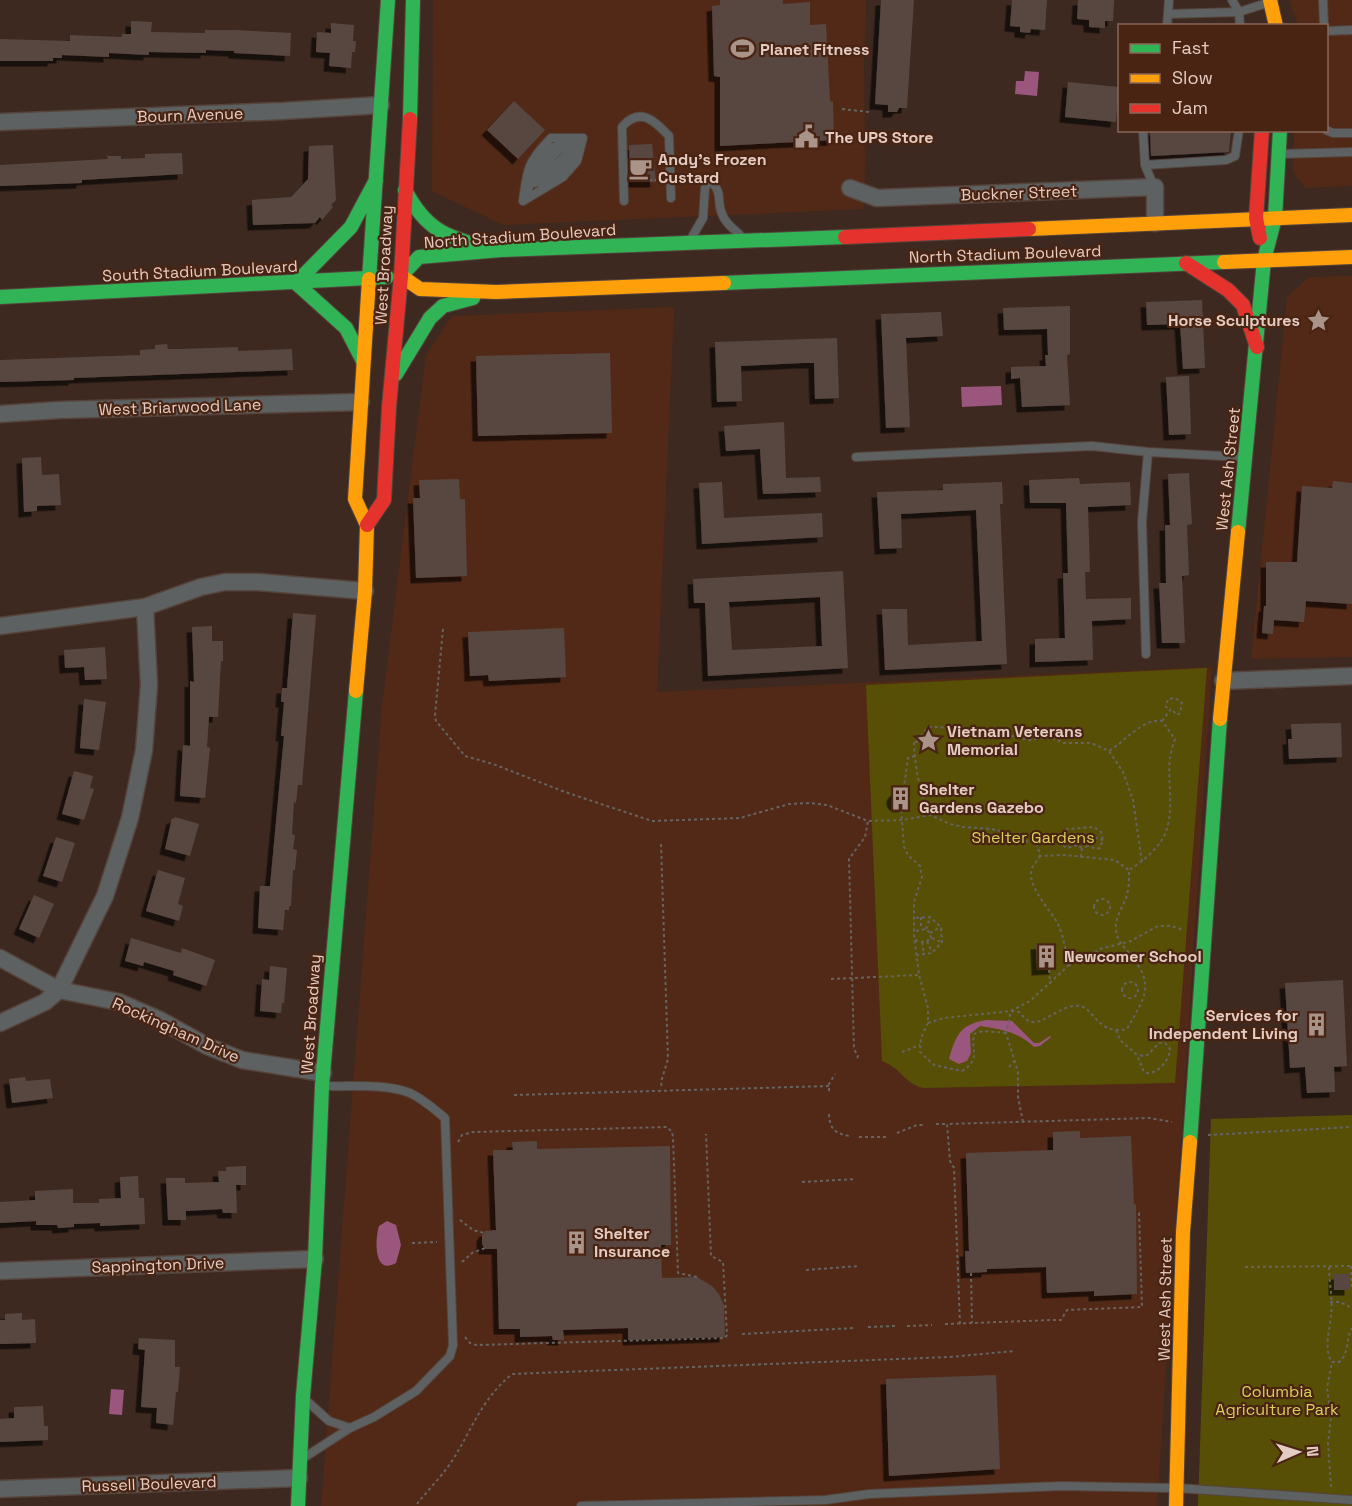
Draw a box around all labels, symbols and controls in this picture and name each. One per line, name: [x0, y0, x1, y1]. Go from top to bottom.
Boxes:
legend: [1118, 24, 1328, 132]
sports icon: Planet Fitness: [729, 36, 755, 62]
text: Fast: [1172, 36, 1209, 59]
place label: Planet Fitness: [760, 39, 869, 60]
text: Slow: [1172, 66, 1213, 89]
text: Jam: [1172, 96, 1208, 119]
street label: Bourn Avenue: [136, 103, 244, 127]
public building icon: The UPS Store: [794, 124, 820, 150]
place label: The UPS Store: [825, 127, 934, 148]
place label: Andy's Frozen Custard: [658, 149, 767, 188]
cafe icon: Andy's Frozen Custard: [627, 155, 653, 181]
street label: Buckner Street: [960, 180, 1078, 206]
street label: West Broadway: [370, 205, 398, 325]
street label: North Stadium Boulevard: [423, 219, 617, 253]
street label: North Stadium Boulevard: [908, 240, 1102, 268]
street label: South Stadium Boulevard: [102, 255, 298, 287]
place icon: Horse Sculptures: [1305, 307, 1331, 333]
place label: Horse Sculptures: [1168, 310, 1300, 331]
street label: West Briarwood Lane: [98, 394, 262, 420]
street label: West Ash Street: [1211, 406, 1245, 532]
place label: Vietnam Veterans Memorial: [947, 721, 1082, 760]
place icon: Vietnam Veterans Memorial: [916, 727, 942, 753]
place label: Shelter Gardens Gazebo: [919, 779, 1044, 818]
building icon: Shelter Gardens Gazebo: [888, 785, 914, 811]
park label: Shelter Gardens: [971, 827, 1095, 848]
building icon: Newcomer School: [1033, 943, 1059, 969]
place label: Newcomer School: [1064, 946, 1202, 967]
street label: West Broadway: [296, 953, 326, 1075]
street label: Rockingham Drive: [109, 992, 243, 1068]
place label: Services for Independent Living: [1149, 1005, 1298, 1044]
building icon: Services for Independent Living: [1303, 1011, 1329, 1037]
place label: Shelter Insurance: [594, 1223, 670, 1262]
building icon: Shelter Insurance: [563, 1229, 589, 1255]
street label: West Ash Street: [1153, 1237, 1177, 1361]
street label: Sappington Drive: [91, 1252, 225, 1278]
park label: Columbia Agriculture Park: [1215, 1381, 1339, 1420]
north arrow: [1268, 1422, 1328, 1482]
text: N: [1302, 1445, 1323, 1457]
street label: Russell Boulevard: [81, 1471, 217, 1497]

